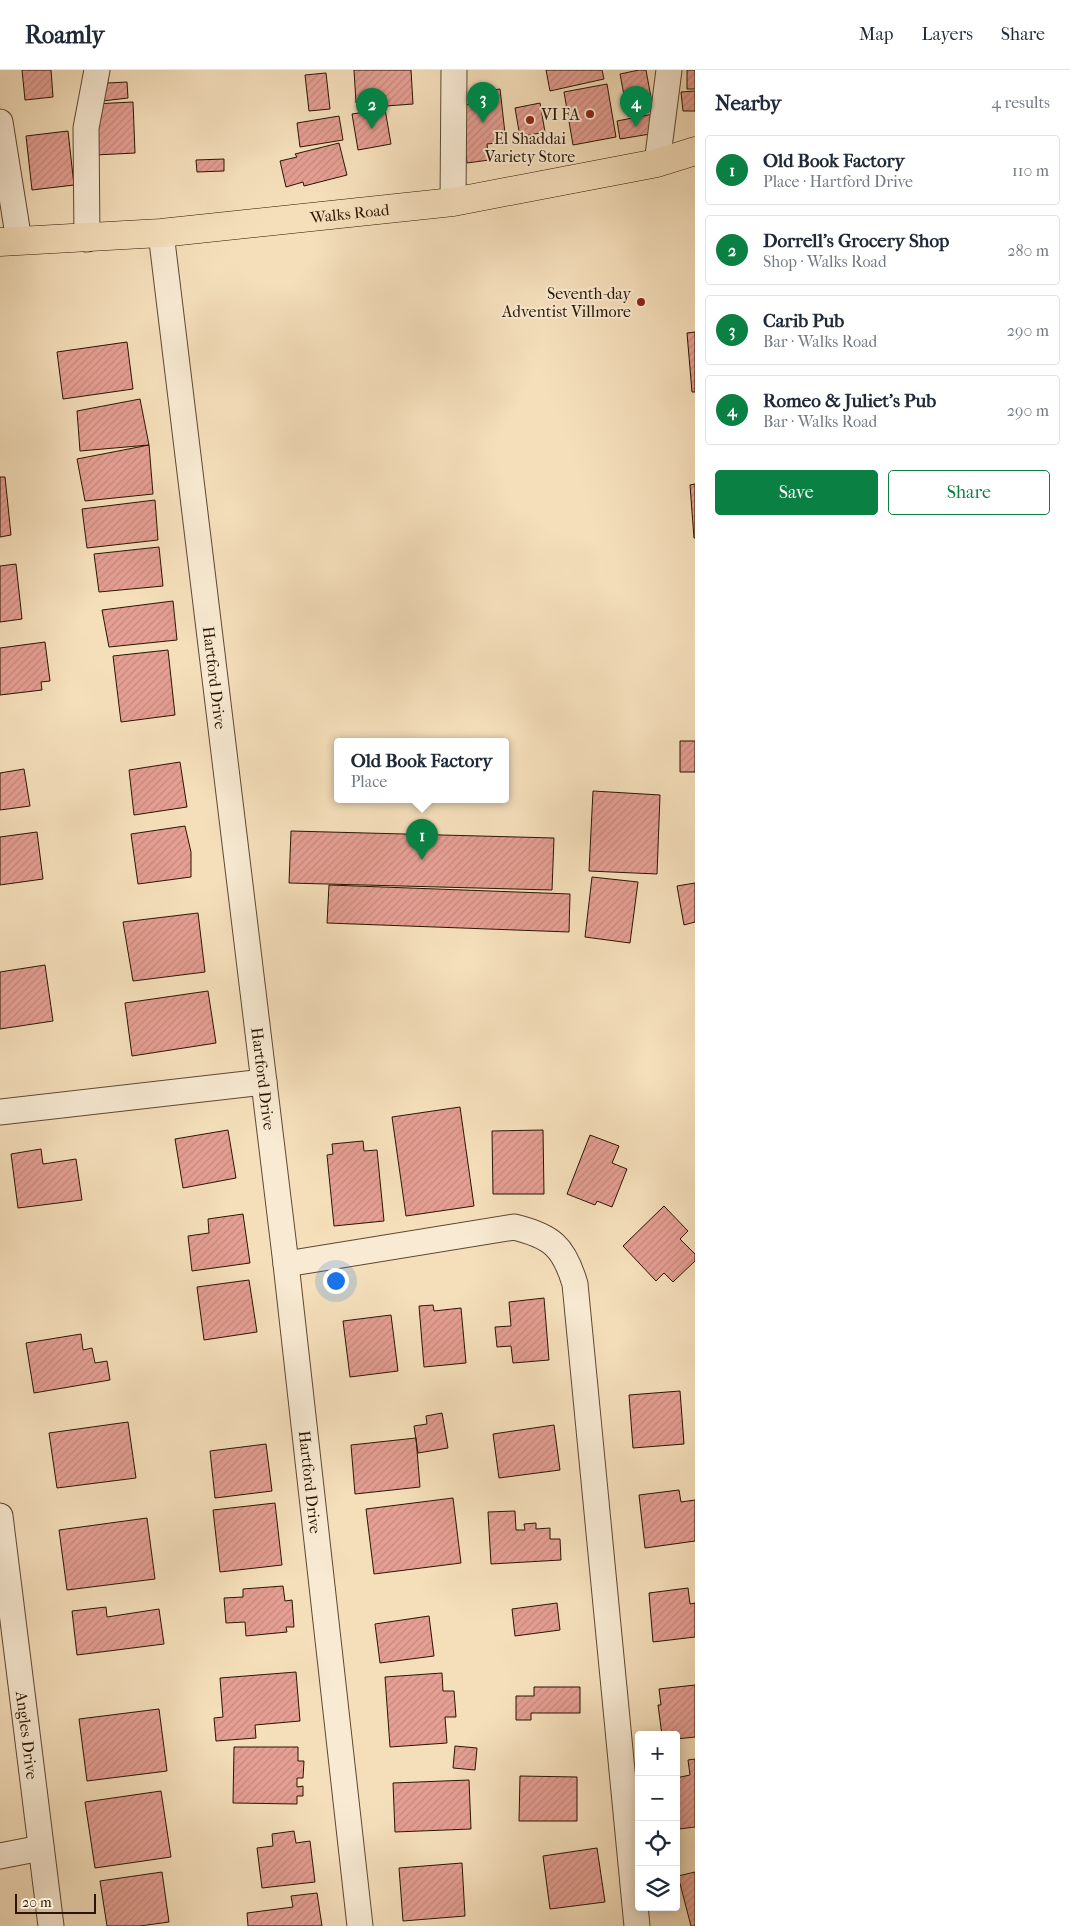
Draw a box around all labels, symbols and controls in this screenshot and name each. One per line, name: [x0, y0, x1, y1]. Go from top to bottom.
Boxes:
text: Roamly: [25, 21, 104, 49]
text: Map: [859, 24, 893, 45]
text: Layers: [921, 24, 973, 45]
text: Share: [1001, 24, 1045, 45]
pin: 3: [467, 82, 499, 123]
pin: 4: [620, 86, 652, 127]
pin: 2: [356, 88, 388, 129]
text: Nearby: [715, 91, 781, 115]
text: 4 results: [992, 93, 1050, 112]
place label: VI FA: [540, 105, 581, 124]
marker: VI FA: [584, 108, 596, 120]
marker: El Shaddai Variety Store: [524, 114, 536, 126]
place label: El Shaddai Variety Store: [484, 129, 575, 166]
text: Old Book Factory: [763, 150, 905, 172]
text: 1: [729, 161, 735, 180]
text: 110 m: [1012, 161, 1049, 180]
text: Place · Hartford Drive: [763, 172, 913, 191]
street label: Walks Road: [308, 200, 391, 227]
text: Dorrell's Grocery Shop: [763, 230, 949, 252]
text: 2: [728, 241, 736, 260]
text: 280 m: [1007, 241, 1049, 260]
text: Shop · Walks Road: [763, 252, 887, 271]
place label: Seventh-day Adventist Villmore: [501, 284, 631, 321]
marker: Seventh-day Adventist Villmore: [635, 296, 647, 308]
text: Carib Pub: [763, 310, 844, 332]
text: 3: [729, 321, 735, 340]
text: 290 m: [1007, 321, 1049, 340]
text: Bar · Walks Road: [763, 332, 877, 351]
text: Romeo & Juliet's Pub: [763, 390, 936, 412]
text: 4: [727, 401, 737, 420]
text: 290 m: [1007, 401, 1049, 420]
text: Bar · Walks Road: [763, 412, 877, 431]
button: Save: [715, 470, 878, 515]
button: Share: [888, 470, 1050, 515]
street label: Hartford Drive: [199, 625, 230, 730]
popup: [334, 738, 509, 803]
text: Old Book Factory: [351, 750, 492, 772]
text: Place: [351, 772, 387, 791]
pin: 1: [406, 819, 438, 860]
street label: Hartford Drive: [247, 1026, 279, 1132]
your location: [323, 1268, 349, 1294]
street label: Hartford Drive: [295, 1430, 325, 1535]
street label: Angles Drive: [12, 1689, 42, 1781]
map controls: [635, 1731, 680, 1911]
button: +: [635, 1731, 680, 1776]
button: −: [635, 1776, 680, 1821]
button: locate: [635, 1821, 680, 1866]
button: layers: [635, 1866, 680, 1911]
scale bar: [15, 1891, 96, 1914]
text: 20 m: [22, 1894, 52, 1911]

